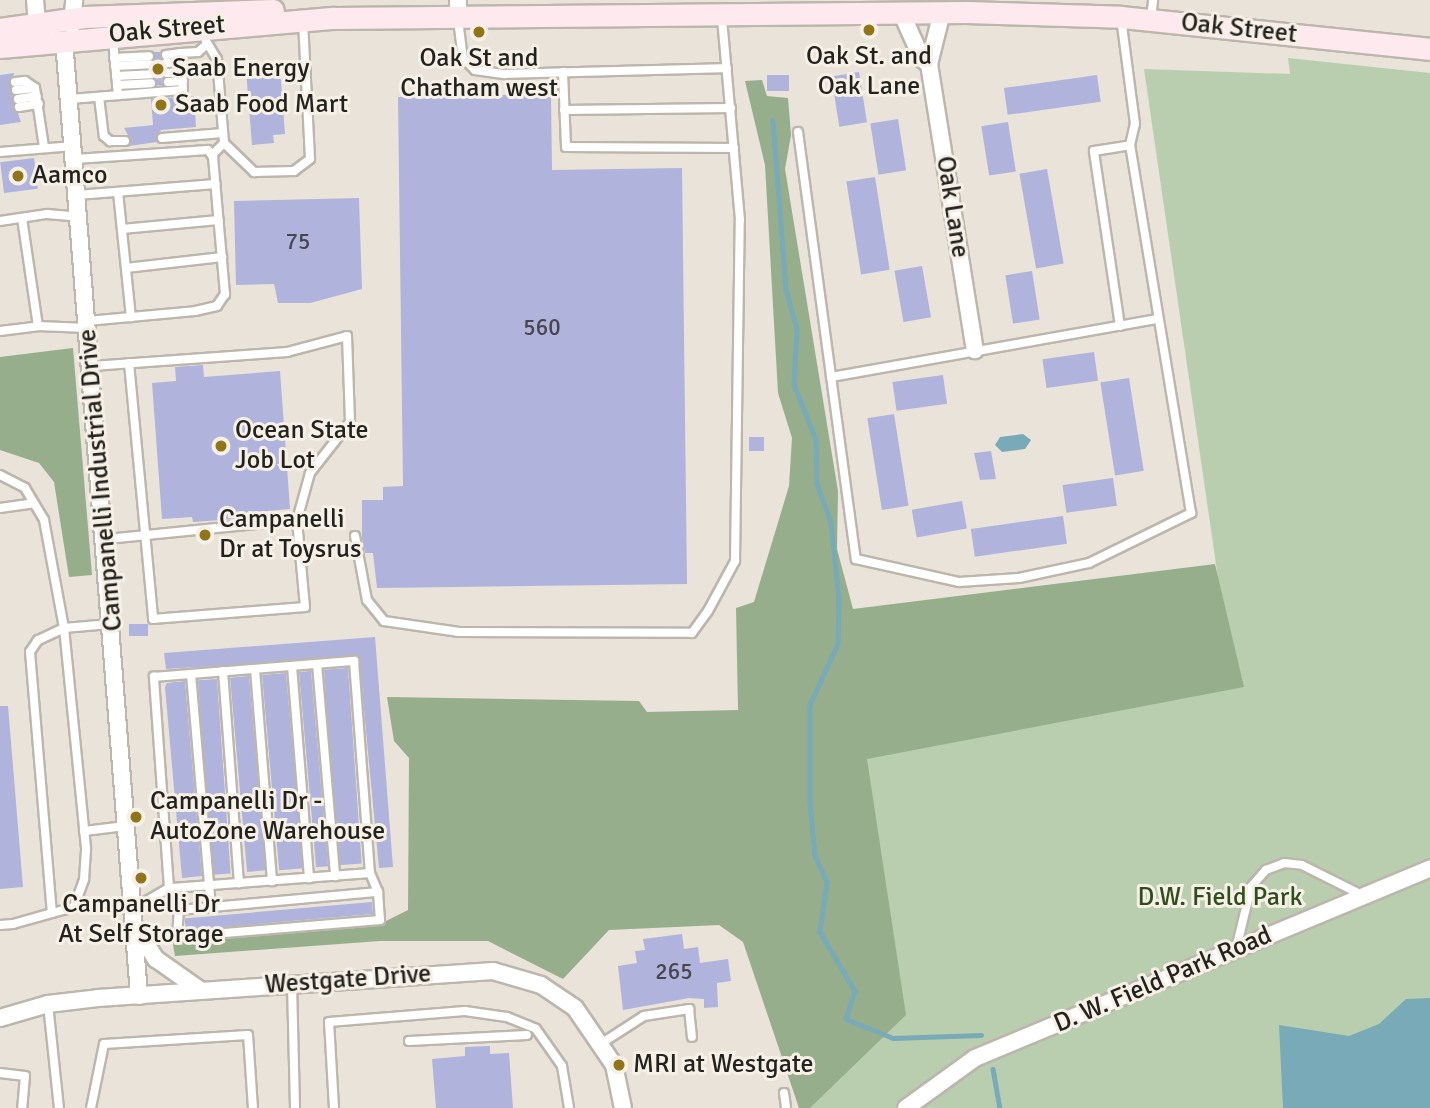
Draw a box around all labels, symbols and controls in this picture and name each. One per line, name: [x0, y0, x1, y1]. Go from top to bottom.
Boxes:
street label: Oak Street: [1179, 7, 1299, 51]
street label: Oak Street: [108, 9, 226, 51]
marker: Oak St. and Oak Lane: [861, 22, 877, 38]
marker: Oak St and Chatham west: [471, 24, 487, 40]
place label: Oak St. and Oak Lane: [806, 41, 932, 102]
place label: Oak St and Chatham west: [400, 43, 558, 104]
place label: Saab Energy: [172, 53, 309, 85]
marker: Saab Energy: [150, 61, 166, 77]
place label: Saab Food Mart: [175, 89, 348, 121]
marker: Saab Food Mart: [153, 97, 169, 113]
street label: Oak Lane: [929, 154, 975, 260]
place label: Aamco: [32, 160, 107, 192]
marker: Aamco: [10, 168, 26, 184]
house number: 75: [286, 228, 310, 256]
house number: 560: [523, 314, 561, 342]
street label: Campanelli Industrial Drive: [72, 328, 130, 632]
place label: Ocean State Job Lot: [235, 415, 369, 476]
marker: Ocean State Job Lot: [213, 438, 229, 454]
place label: Campanelli Dr at Toysrus: [219, 504, 361, 566]
marker: Campanelli Dr at Toysrus: [197, 527, 213, 543]
place label: Campanelli Dr - AutoZone Warehouse: [150, 786, 385, 848]
marker: Campanelli Dr - AutoZone Warehouse: [128, 809, 144, 825]
marker: Campanelli Dr At Self Storage: [133, 870, 149, 886]
park label: D.W. Field Park: [1138, 882, 1302, 914]
place label: Campanelli Dr At Self Storage: [58, 889, 224, 950]
street label: D. W. Field Park Road: [1049, 920, 1277, 1040]
house number: 265: [655, 958, 693, 986]
street label: Westgate Drive: [264, 959, 432, 1001]
place label: MRI at Westgate: [633, 1049, 814, 1081]
marker: MRI at Westgate: [611, 1057, 627, 1073]

